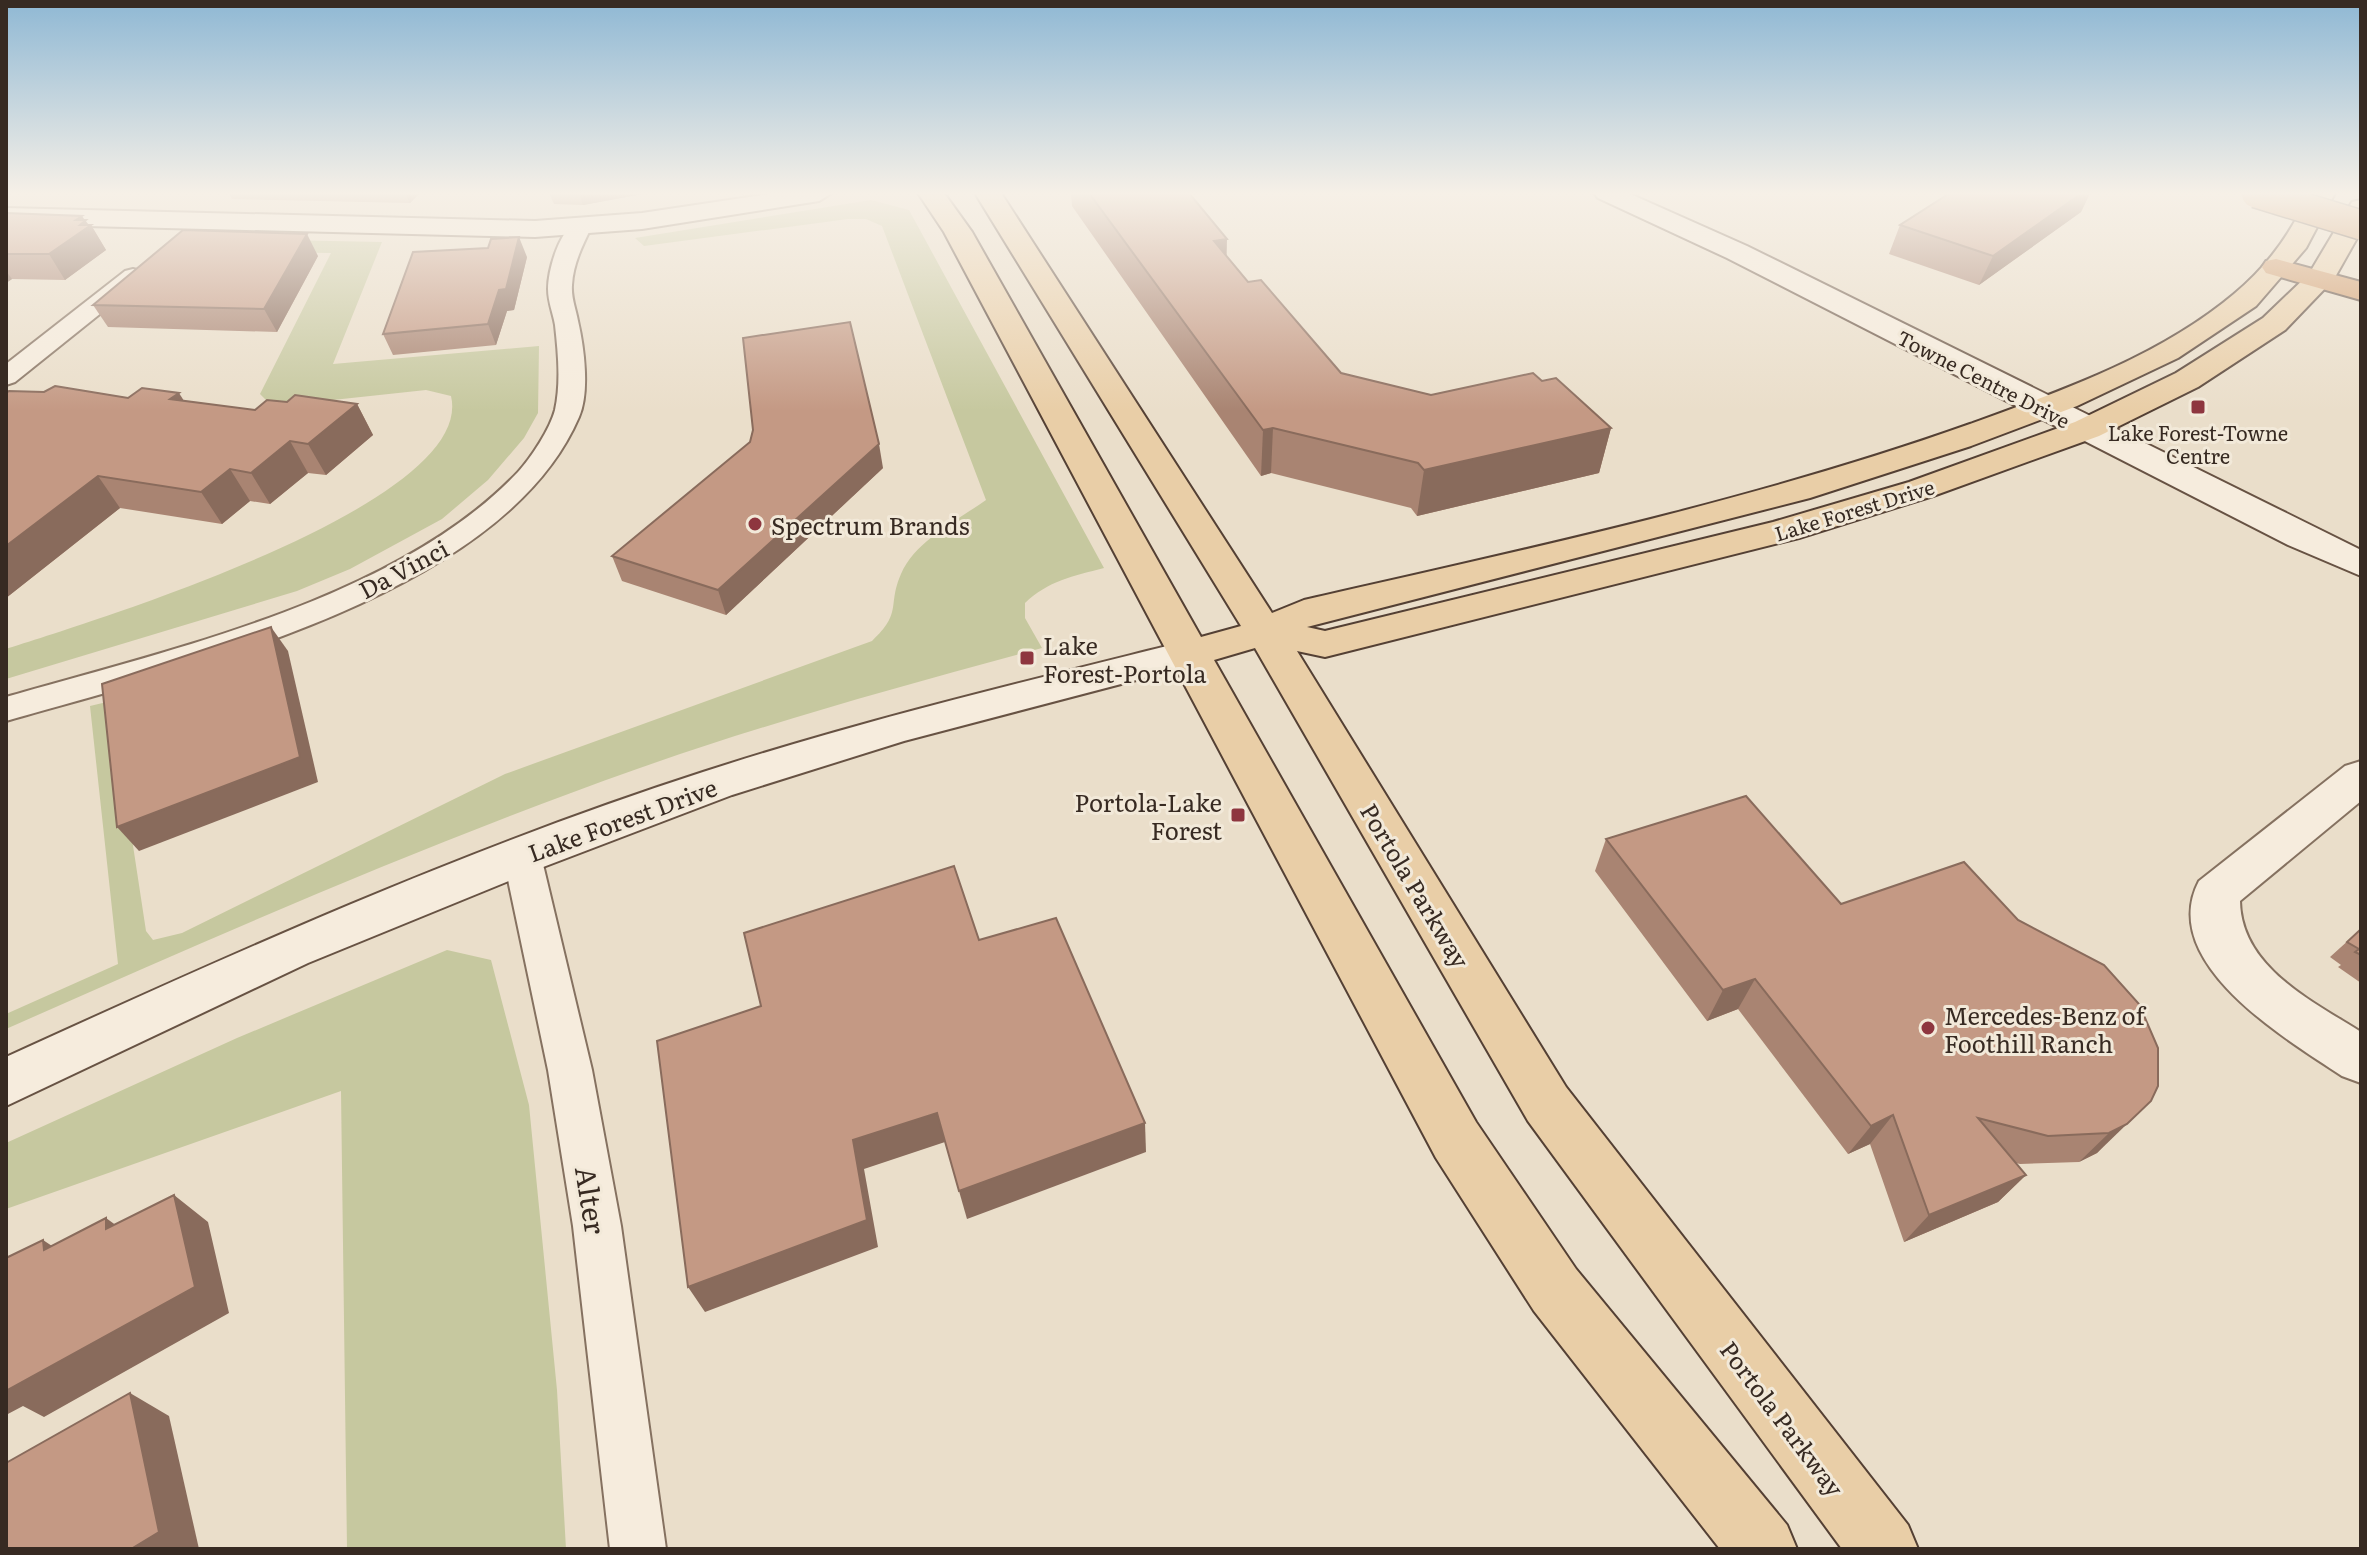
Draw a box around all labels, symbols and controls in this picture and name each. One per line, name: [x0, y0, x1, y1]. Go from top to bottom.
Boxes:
street label: Towne Centre Drive: [1892, 321, 2076, 435]
marker: Lake Forest-Towne Centre: [2189, 398, 2207, 416]
place label: Lake Forest-Towne Centre: [2108, 417, 2288, 470]
street label: Lake Forest Drive: [1770, 470, 1938, 548]
place label: Spectrum Brands: [771, 507, 970, 542]
marker: Spectrum Brands: [746, 515, 764, 533]
street label: Da Vinci: [352, 530, 454, 606]
place label: Lake Forest-Portola: [1043, 627, 1207, 690]
marker: Lake Forest-Portola: [1018, 649, 1036, 667]
street label: Lake Forest Drive: [523, 769, 721, 869]
place label: Portola-Lake Forest: [1075, 784, 1222, 847]
street label: Portola Parkway: [1353, 796, 1479, 974]
marker: Portola-Lake Forest: [1229, 806, 1247, 824]
place label: Mercedes-Benz of Foothill Ranch: [1944, 997, 2147, 1060]
marker: Mercedes-Benz of Foothill Ranch: [1919, 1019, 1937, 1037]
street label: Alter: [566, 1163, 618, 1238]
street label: Portola Parkway: [1713, 1333, 1853, 1503]

